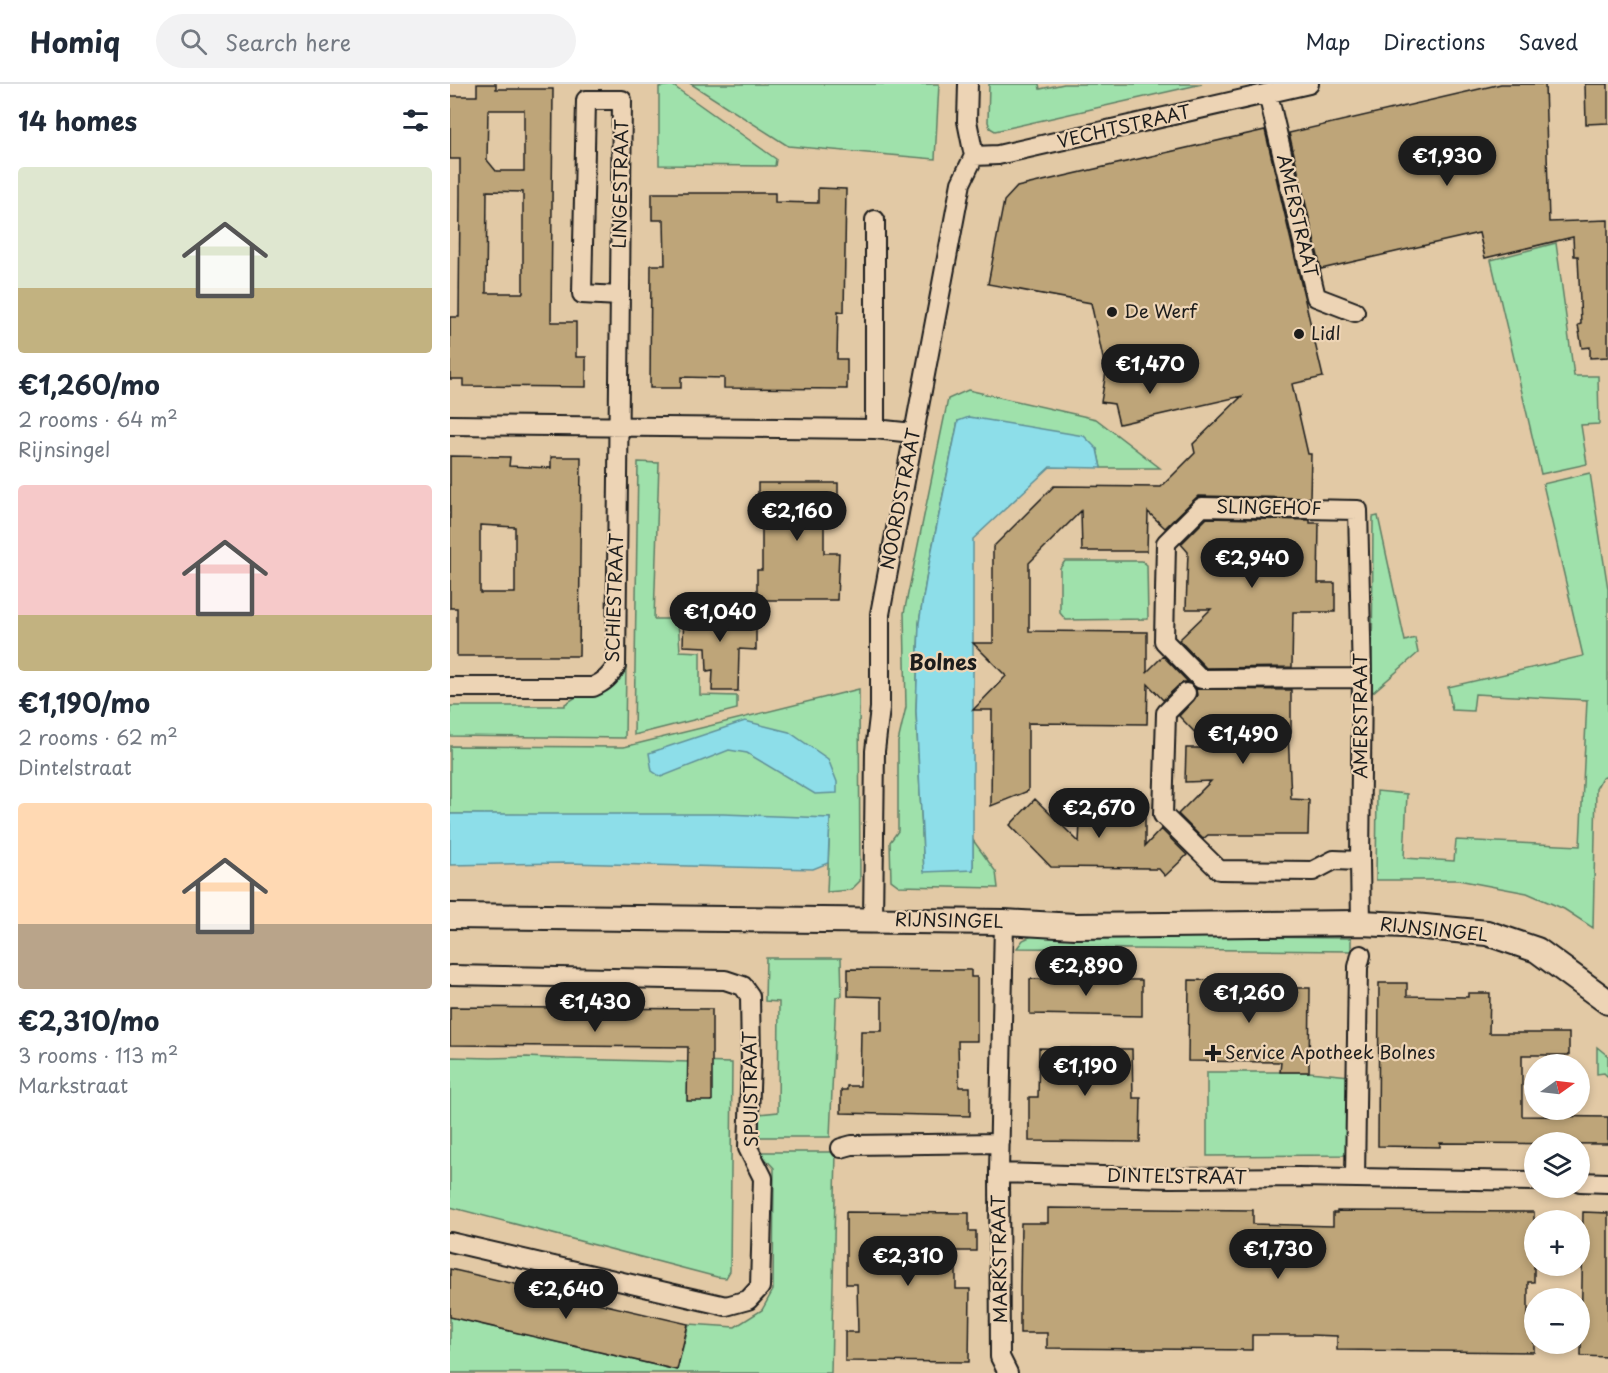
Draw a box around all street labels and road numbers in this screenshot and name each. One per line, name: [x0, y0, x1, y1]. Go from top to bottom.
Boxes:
street label: VECHTSTRAAT: [1054, 97, 1194, 154]
street label: LINGESTRAAT: [605, 119, 634, 249]
street label: AMERSTRAAT: [1271, 151, 1326, 281]
street label: NOORDSTRAAT: [873, 425, 927, 572]
street label: SLINGEHOF: [1216, 492, 1322, 521]
street label: SCHIESTRAAT: [598, 532, 629, 663]
street label: AMERSTRAAT: [1346, 652, 1373, 779]
street label: RIJNSINGEL: [894, 905, 1004, 934]
street label: RIJNSINGEL: [1379, 909, 1490, 948]
street label: SPUISTRAAT: [735, 1030, 764, 1147]
street label: DINTELSTRAAT: [1107, 1161, 1248, 1190]
street label: MARKSTRAAT: [984, 1194, 1013, 1324]

